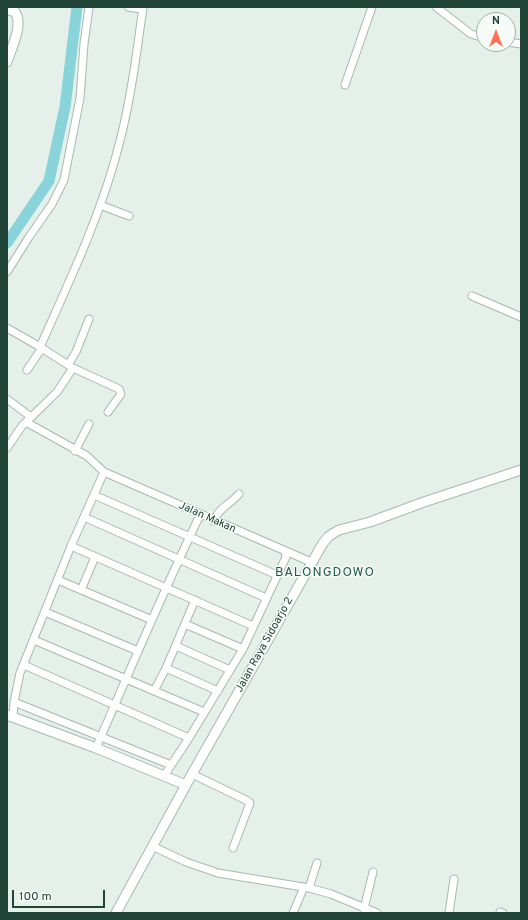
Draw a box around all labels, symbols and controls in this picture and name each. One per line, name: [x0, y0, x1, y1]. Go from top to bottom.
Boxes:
north arrow: [476, 12, 516, 52]
text: N: [492, 14, 500, 28]
street label: Jalan Makan: [176, 499, 238, 537]
district label: BALONGDOWO: [275, 565, 375, 581]
street label: Jalan Raya Sidoarjo 2: [233, 595, 297, 695]
scale bar: [14, 882, 107, 908]
text: 100 m: [19, 889, 52, 905]

